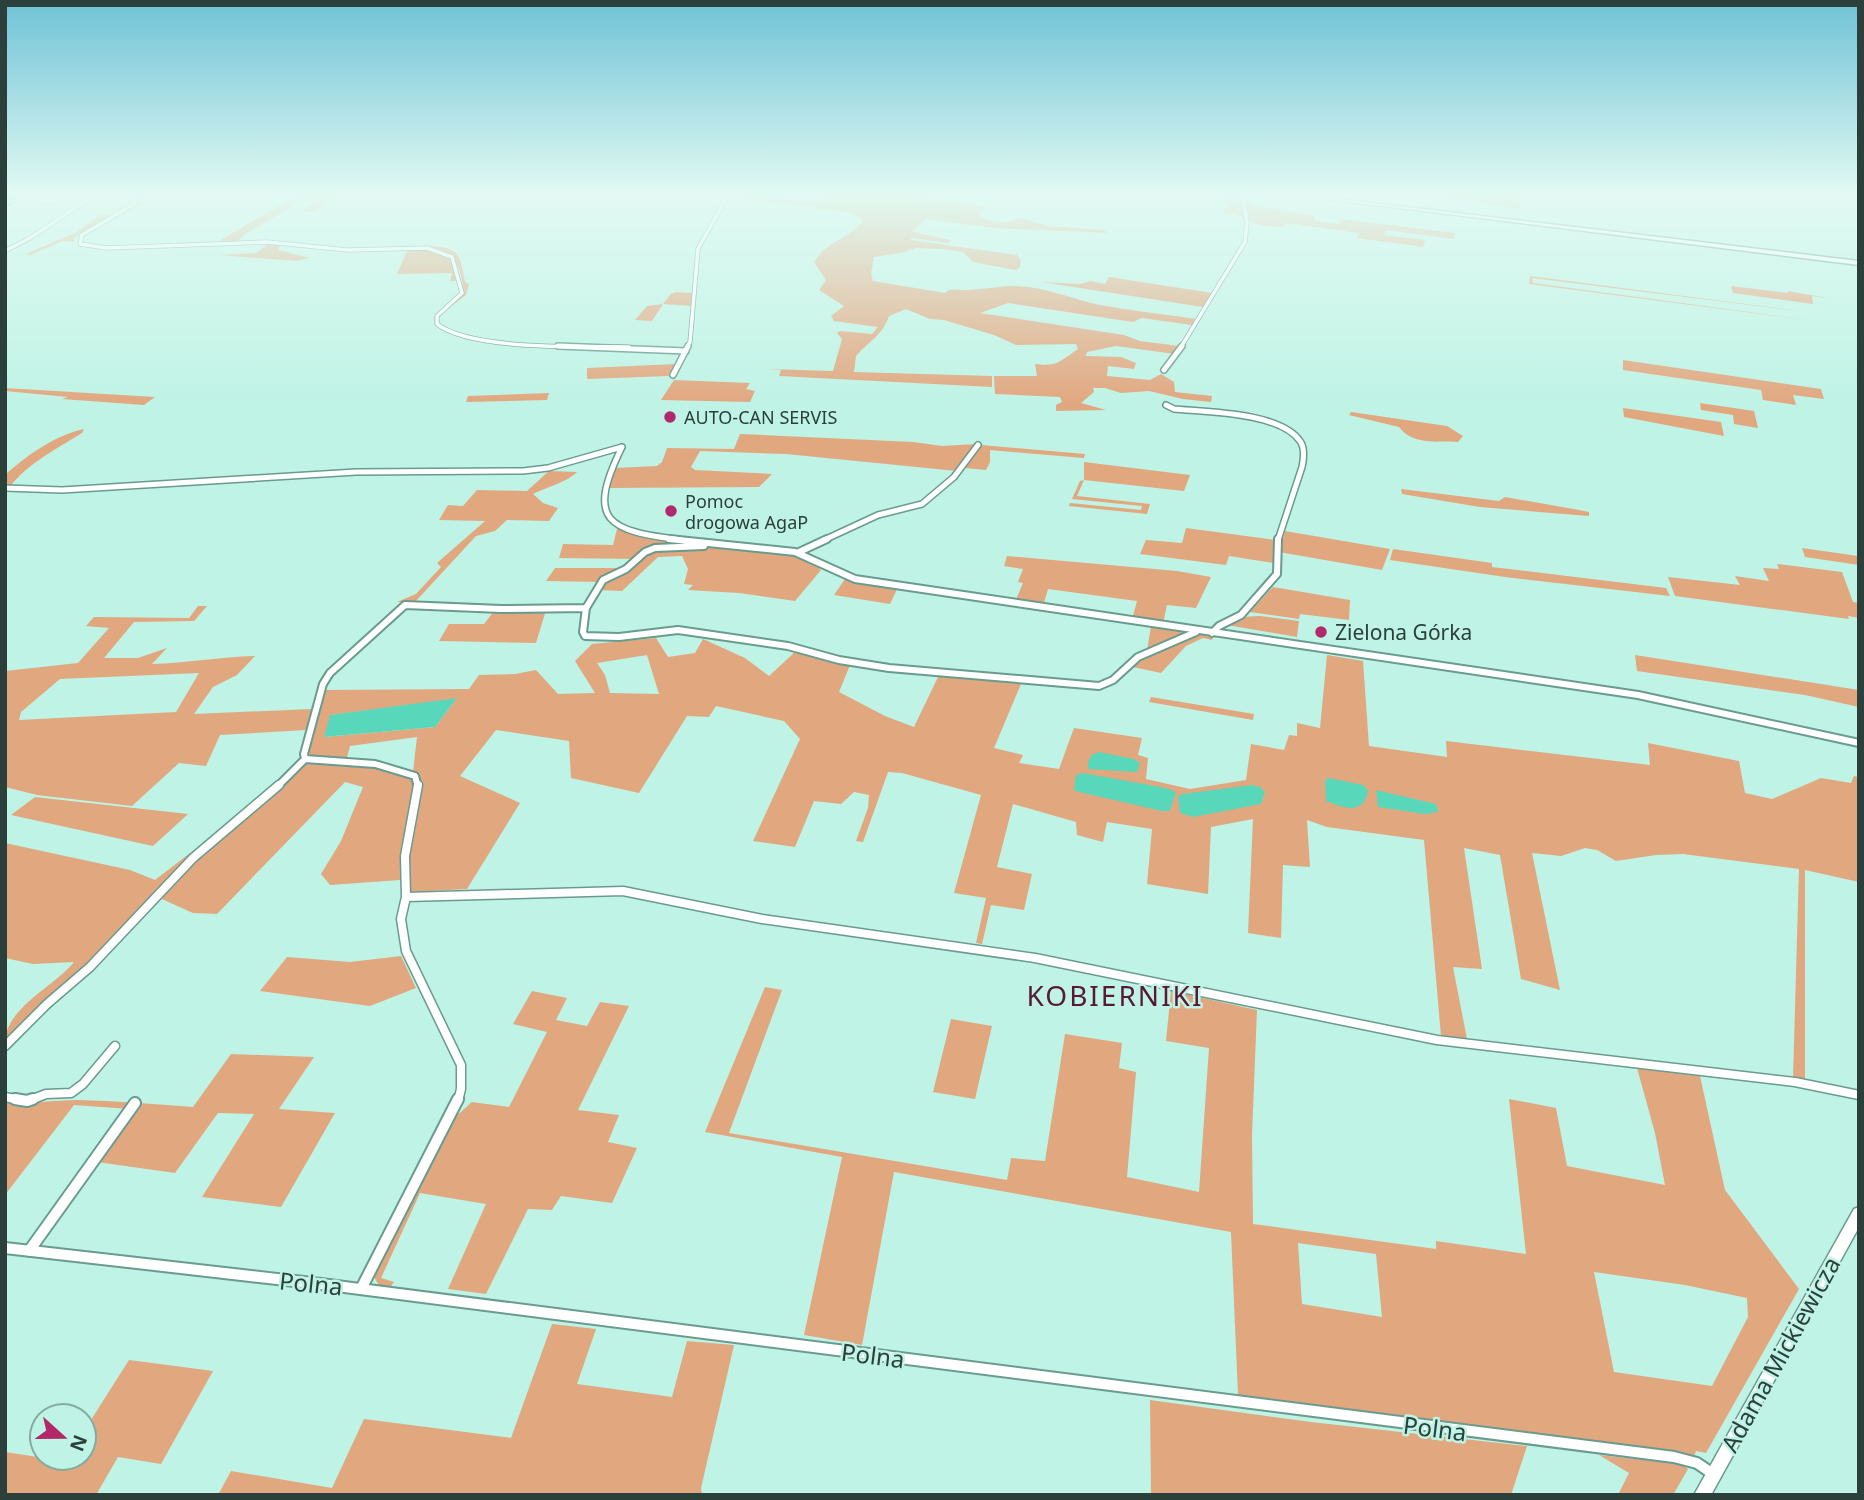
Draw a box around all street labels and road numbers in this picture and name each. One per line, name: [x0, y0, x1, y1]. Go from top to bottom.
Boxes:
street label: Adama Mickiewicza: [1713, 1250, 1847, 1458]
street label: Polna: [278, 1263, 344, 1303]
street label: Polna: [839, 1335, 907, 1375]
street label: Polna: [1401, 1408, 1469, 1448]

